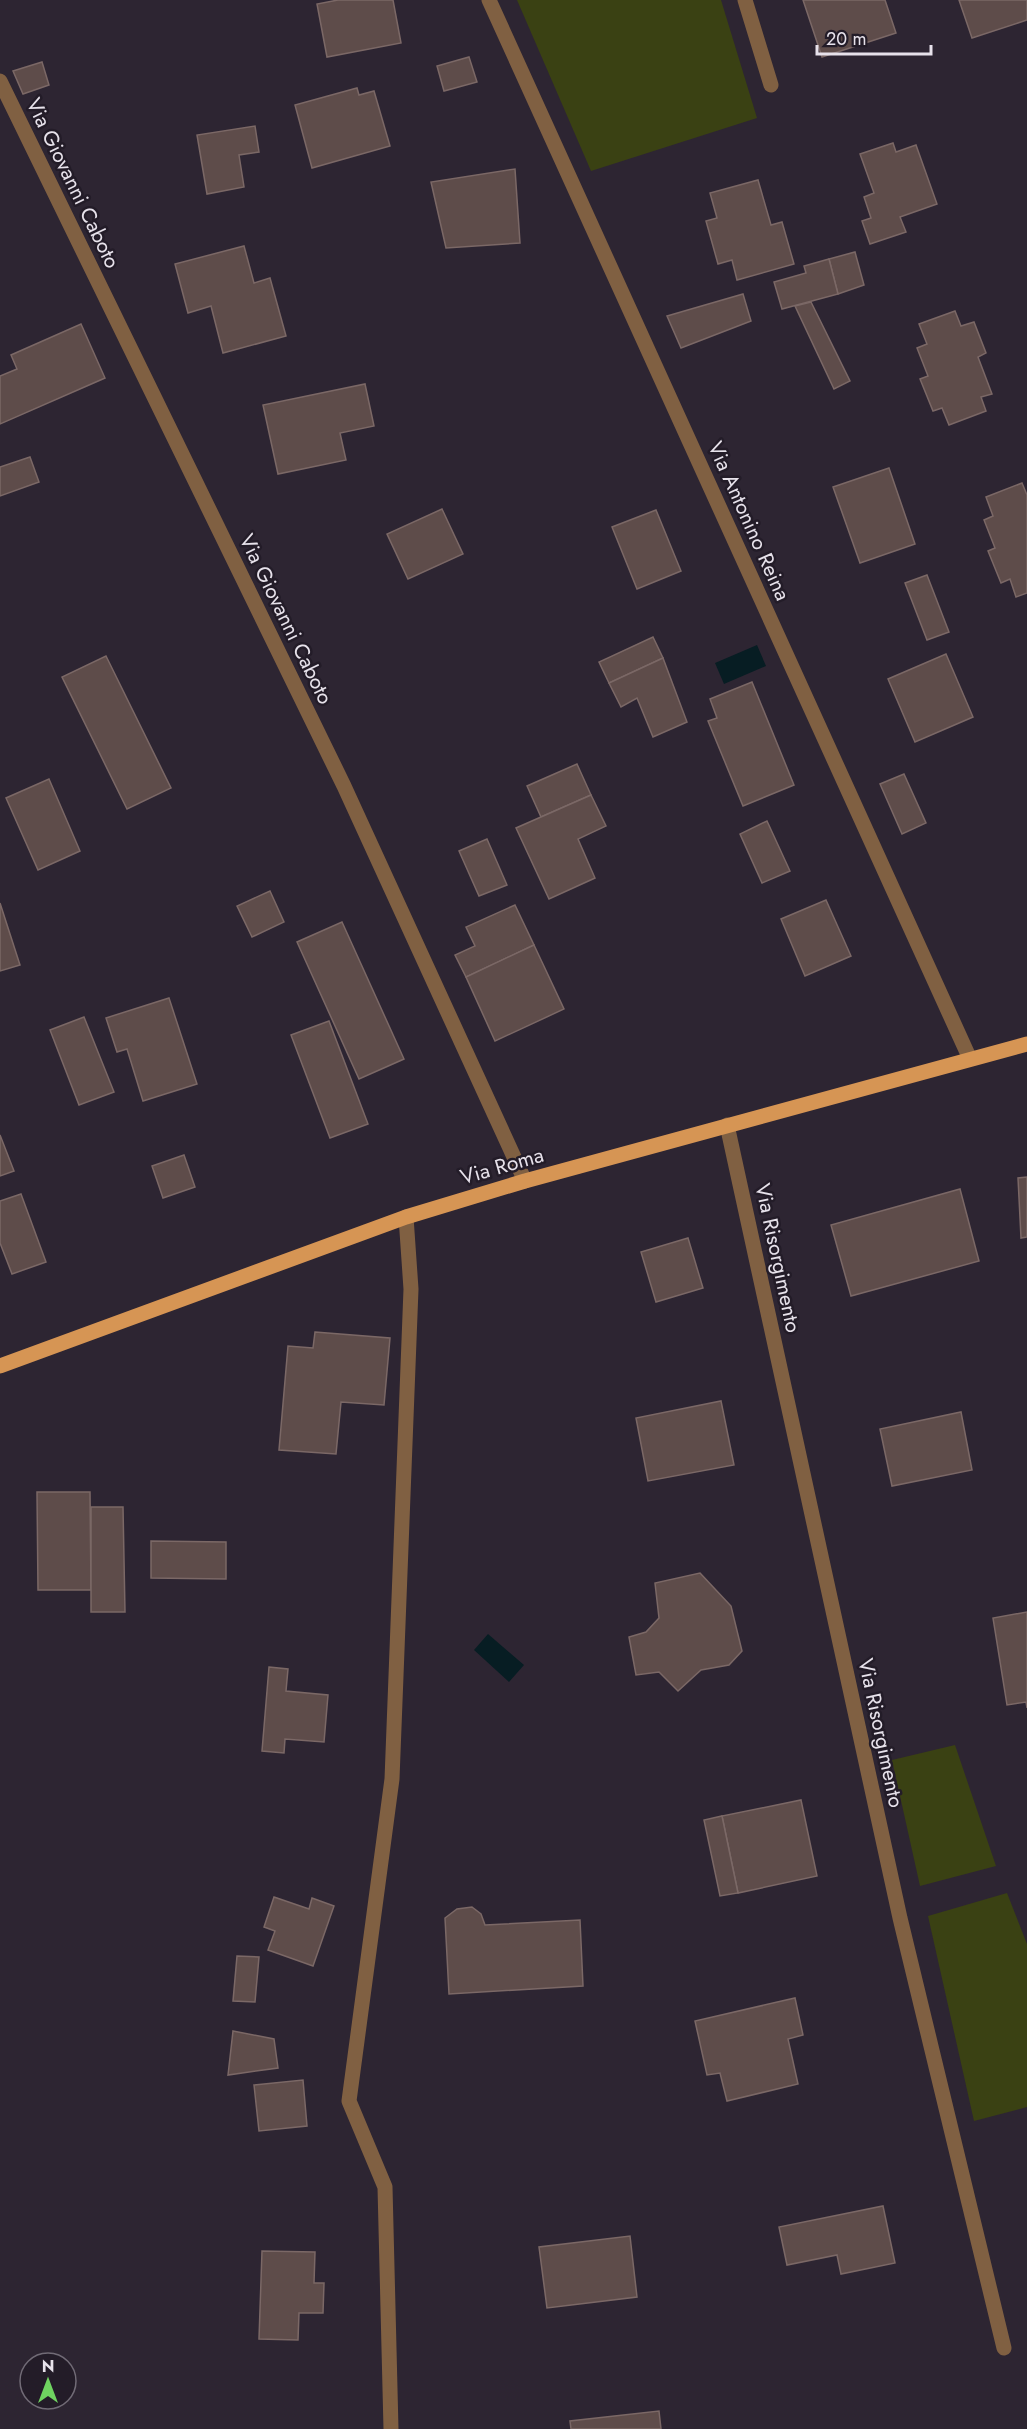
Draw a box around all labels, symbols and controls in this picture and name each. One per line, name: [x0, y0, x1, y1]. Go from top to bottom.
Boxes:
scale bar: [817, 18, 931, 56]
text: 20 m: [826, 26, 866, 52]
street label: Via Giovanni Caboto: [19, 93, 127, 273]
street label: Via Antonino Reina: [700, 437, 798, 605]
street label: Via Giovanni Caboto: [232, 529, 340, 709]
street label: Via Roma: [457, 1140, 547, 1192]
street label: Via Risorgimento: [748, 1181, 808, 1335]
street label: Via Risorgimento: [851, 1656, 911, 1810]
north arrow: [18, 2351, 78, 2411]
text: N: [42, 2355, 54, 2378]

